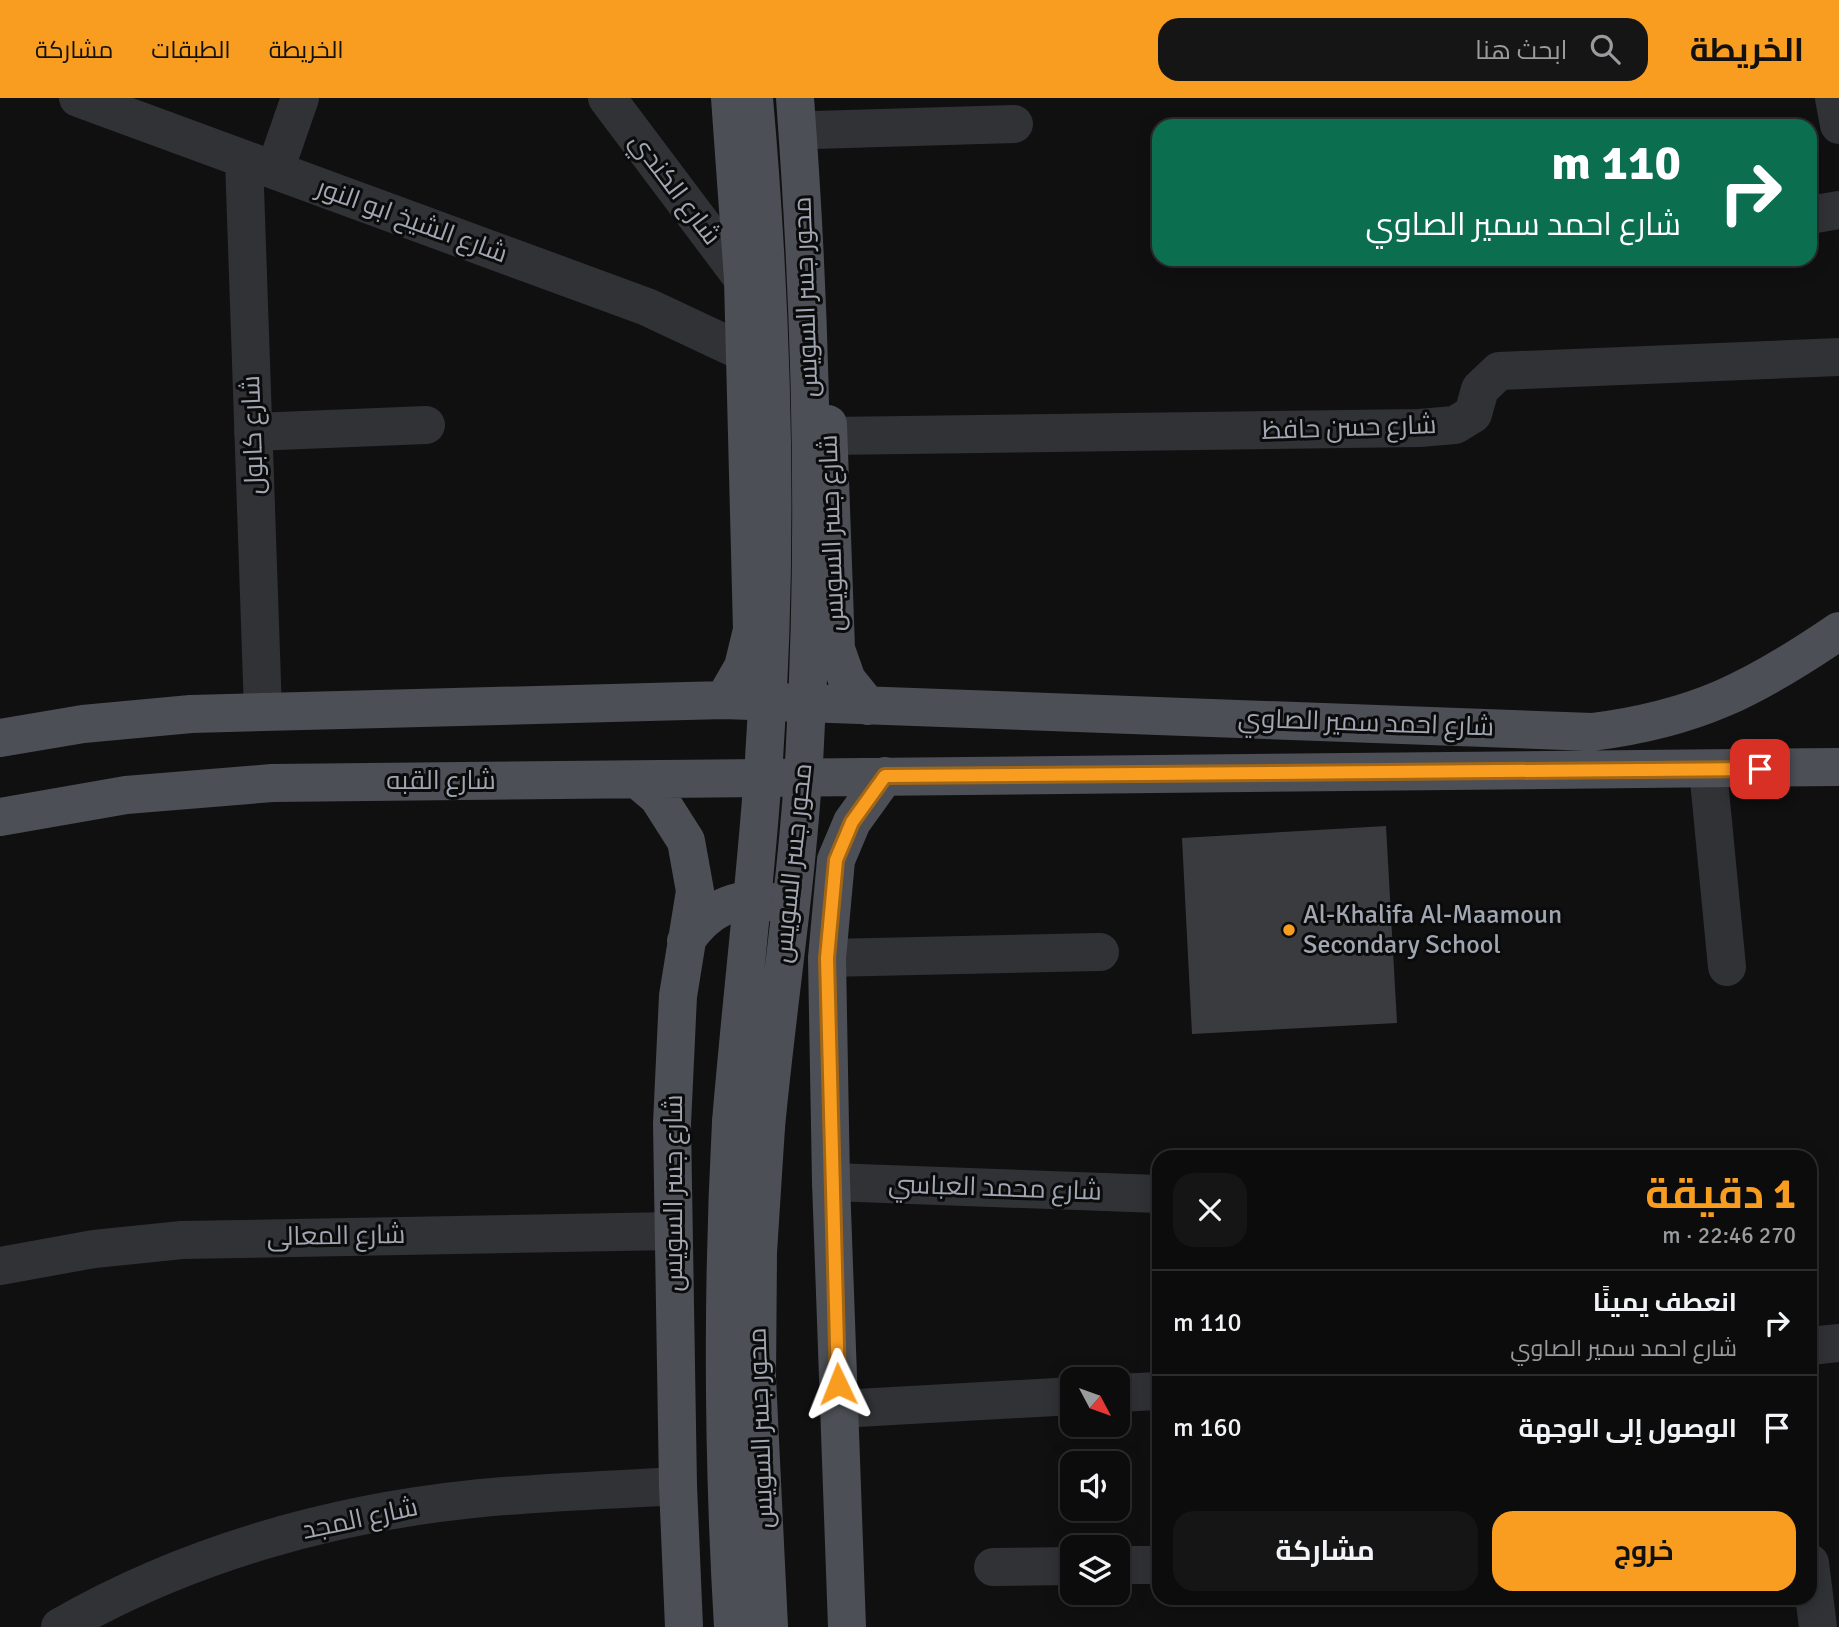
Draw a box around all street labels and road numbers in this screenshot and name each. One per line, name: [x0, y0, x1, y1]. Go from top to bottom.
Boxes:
street label: شارع الكندي: [620, 127, 728, 253]
street label: شارع الشيخ ابو النور: [310, 171, 512, 270]
street label: محور جسر السويس: [787, 196, 825, 398]
street label: شارع كابول: [235, 375, 271, 495]
street label: شارع حسن حافظ: [1261, 409, 1437, 447]
street label: شارع جسر السويس: [813, 434, 851, 632]
street label: شارع احمد سمير الصاوي: [1237, 703, 1495, 746]
street label: محور جسر السويس: [767, 762, 819, 964]
street label: شارع القبه: [386, 765, 496, 797]
street label: شارع جسر السويس: [658, 1095, 690, 1291]
street label: شارع محمد العباسي: [888, 1168, 1102, 1210]
street label: شارع المعالى: [266, 1219, 406, 1253]
street label: محور جسر السويس: [742, 1327, 780, 1529]
street label: شارع المجد: [299, 1491, 421, 1547]

